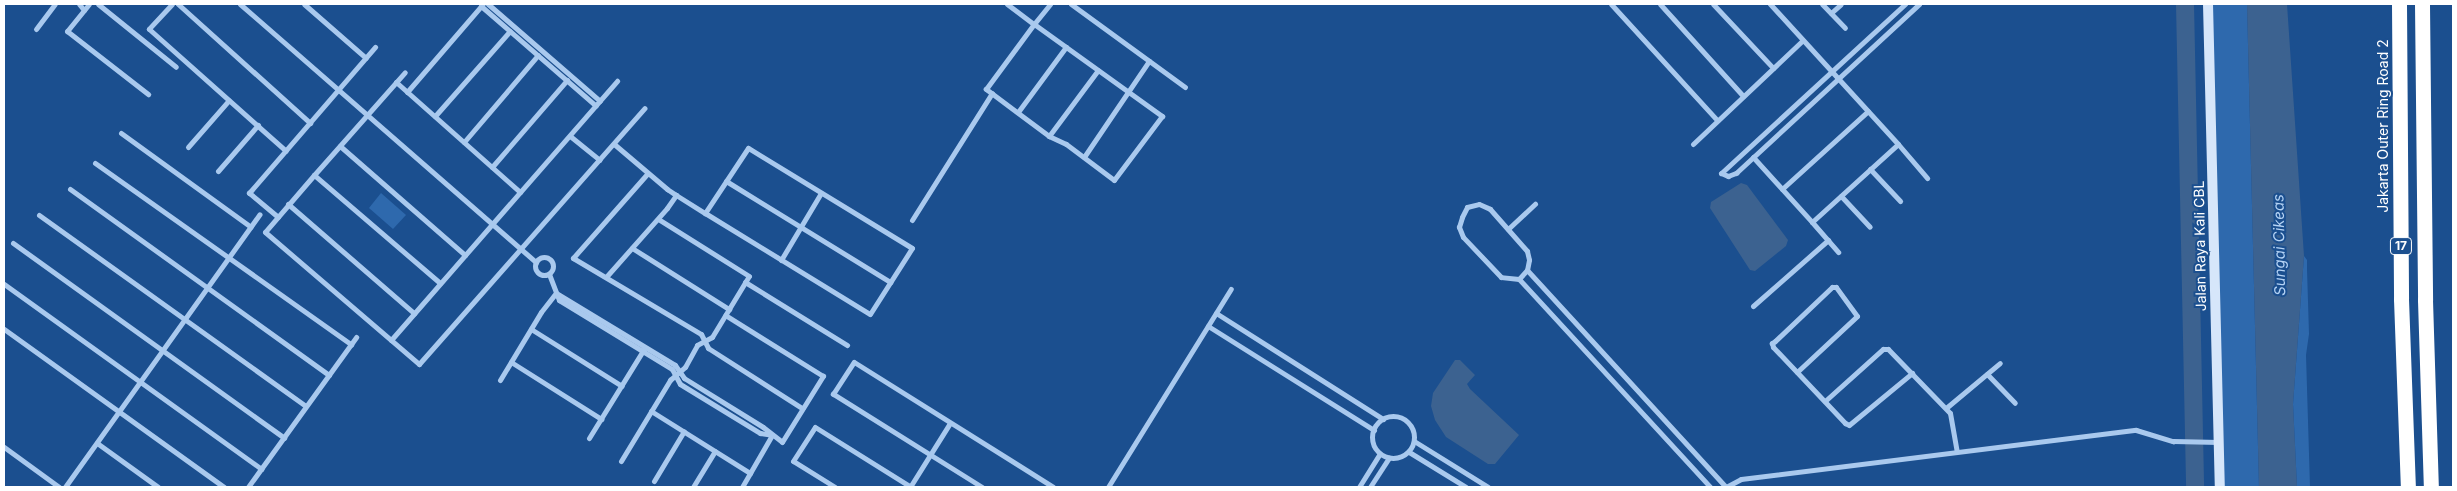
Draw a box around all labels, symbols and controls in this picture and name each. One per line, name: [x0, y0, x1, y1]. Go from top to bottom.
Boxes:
street label: Jakarta Outer Ring Road 2: [2375, 39, 2391, 213]
street label: Jalan Raya Kali CBL: [2190, 180, 2210, 312]
water label: Sungai Cikeas: [2269, 194, 2289, 296]
road number: 17: [2390, 237, 2412, 256]

